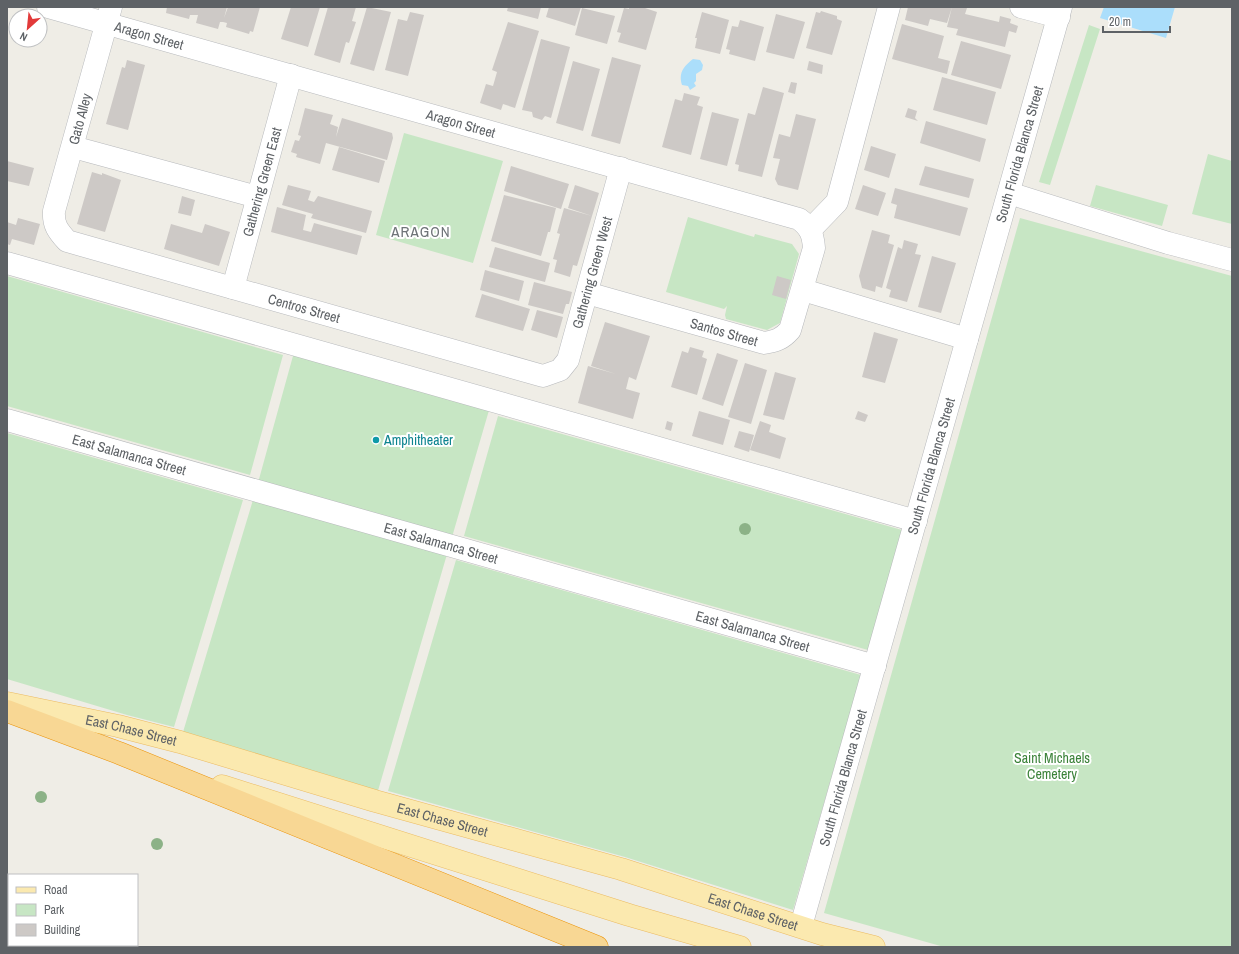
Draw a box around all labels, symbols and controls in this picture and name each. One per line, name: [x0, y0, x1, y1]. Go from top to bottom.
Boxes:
north arrow: [8, 8, 48, 48]
scale bar: [1103, 8, 1170, 34]
text: 20 m: [1109, 14, 1131, 30]
street label: Aragon Street: [112, 17, 186, 54]
text: N: [17, 29, 30, 45]
street label: South Florida Blanca Street: [991, 84, 1047, 225]
street label: Gato Alley: [65, 91, 96, 147]
street label: Aragon Street: [423, 105, 497, 142]
street label: Gathering Green East: [238, 125, 285, 238]
street label: Gathering Green West: [568, 215, 616, 331]
district label: ARAGON: [390, 221, 451, 242]
street label: Centros Street: [266, 289, 342, 327]
street label: Santos Street: [688, 314, 760, 350]
street label: South Florida Blanca Street: [903, 396, 959, 536]
street label: East Salamanca Street: [70, 430, 188, 479]
place label: Amphitheater: [383, 431, 453, 449]
marker: Amphitheater: [371, 435, 381, 445]
street label: East Salamanca Street: [382, 518, 500, 568]
street label: East Salamanca Street: [694, 607, 812, 656]
street label: South Florida Blanca Street: [815, 707, 871, 848]
street label: East Chase Street: [84, 710, 179, 750]
park label: Saint Michaels Cemetery: [1014, 749, 1090, 783]
street label: East Chase Street: [395, 799, 490, 841]
legend: [8, 874, 138, 946]
text: Road: [44, 882, 68, 898]
street label: East Chase Street: [706, 889, 800, 935]
text: Park: [44, 902, 64, 918]
text: Building: [44, 922, 81, 938]

